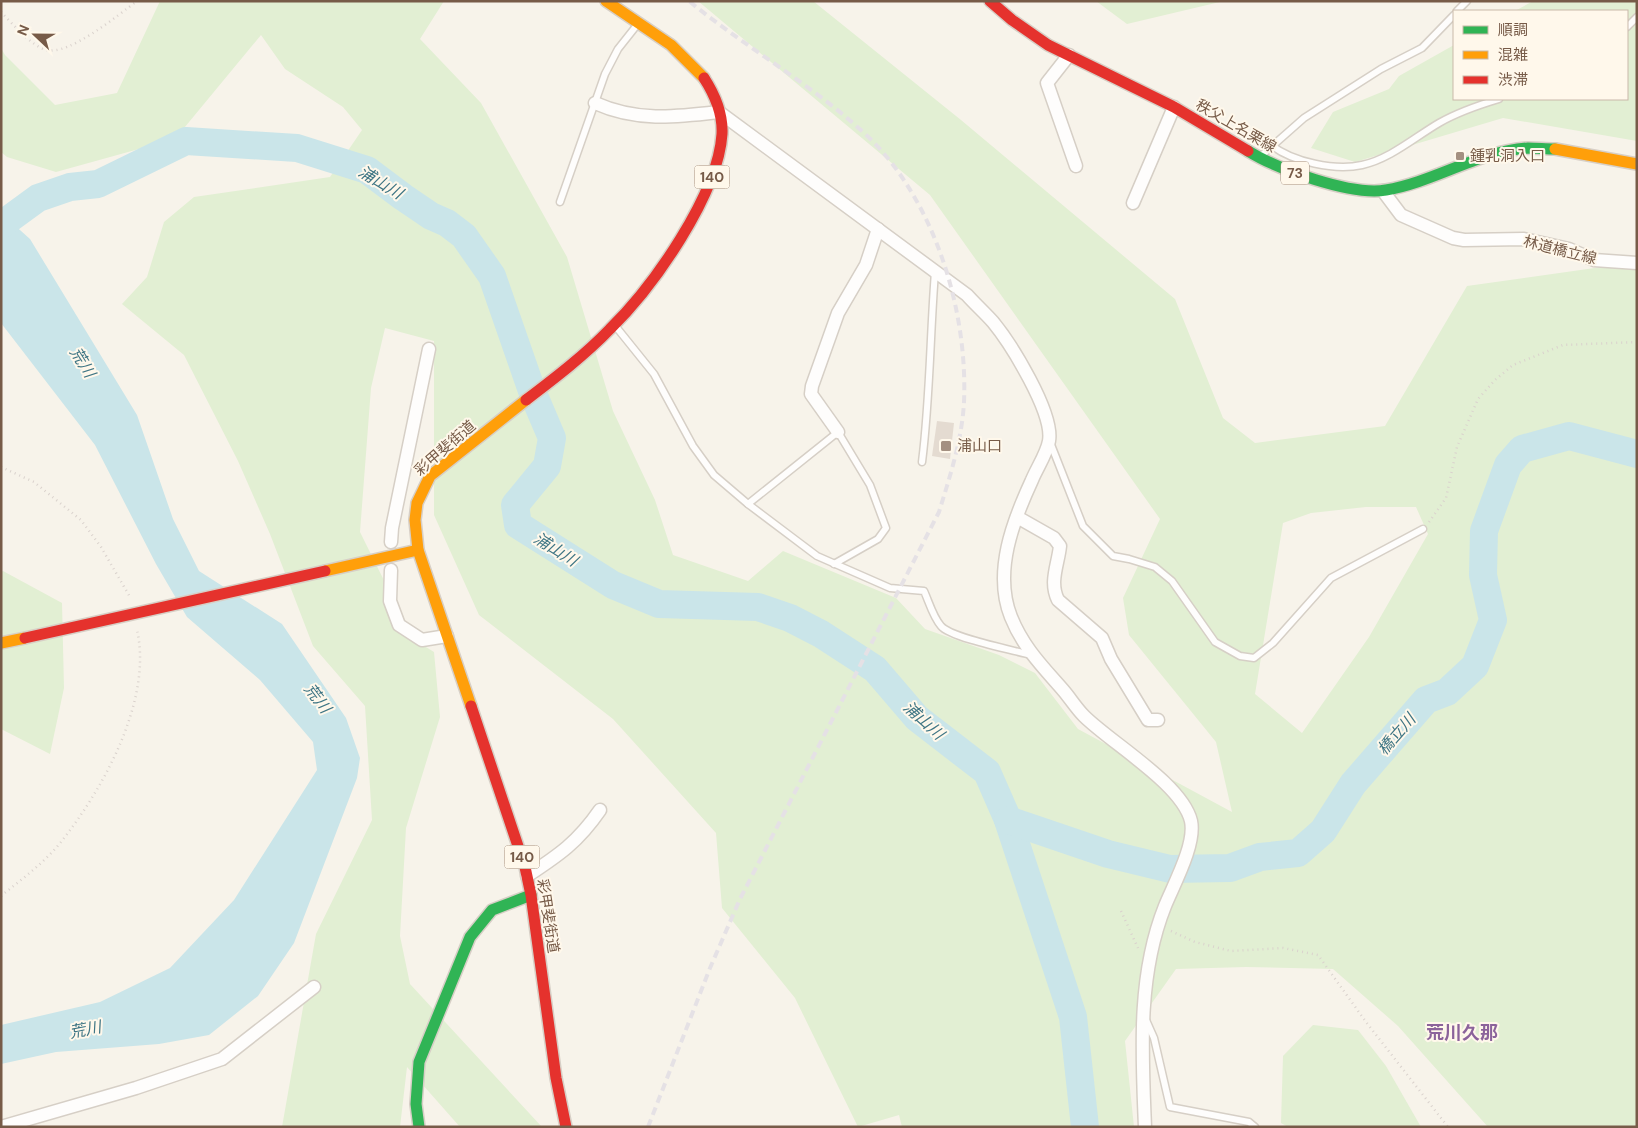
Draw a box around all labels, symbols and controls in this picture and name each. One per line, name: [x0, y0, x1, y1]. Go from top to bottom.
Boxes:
north arrow: [10, 10, 60, 60]
legend: [1453, 10, 1628, 100]
text: 順調: [1498, 20, 1528, 40]
text: N: [13, 22, 33, 38]
text: 混雑: [1498, 45, 1528, 65]
text: 渋滞: [1498, 70, 1528, 90]
street label: 秩父上名栗線: [1192, 95, 1280, 157]
place label: 鍾乳洞入口: [1470, 146, 1545, 166]
marker: 鍾乳洞入口: [1454, 150, 1466, 162]
water label: 浦山川: [355, 161, 408, 205]
road number: 73: [1281, 162, 1309, 184]
road number: 140: [694, 166, 730, 188]
street label: 林道橋立線: [1521, 231, 1599, 269]
water label: 荒川: [65, 343, 101, 383]
street label: 彩甲斐街道: [410, 416, 480, 480]
place label: 浦山口: [957, 436, 1002, 456]
marker: 浦山口: [939, 439, 953, 453]
water label: 浦山川: [530, 528, 583, 572]
water label: 荒川: [300, 679, 337, 719]
water label: 浦山川: [899, 697, 950, 746]
water label: 橋立川: [1373, 708, 1421, 759]
road number: 140: [504, 846, 540, 869]
street label: 彩甲斐街道: [532, 877, 564, 955]
water label: 荒川: [67, 1016, 105, 1043]
district label: 荒川久那: [1426, 1021, 1498, 1045]

